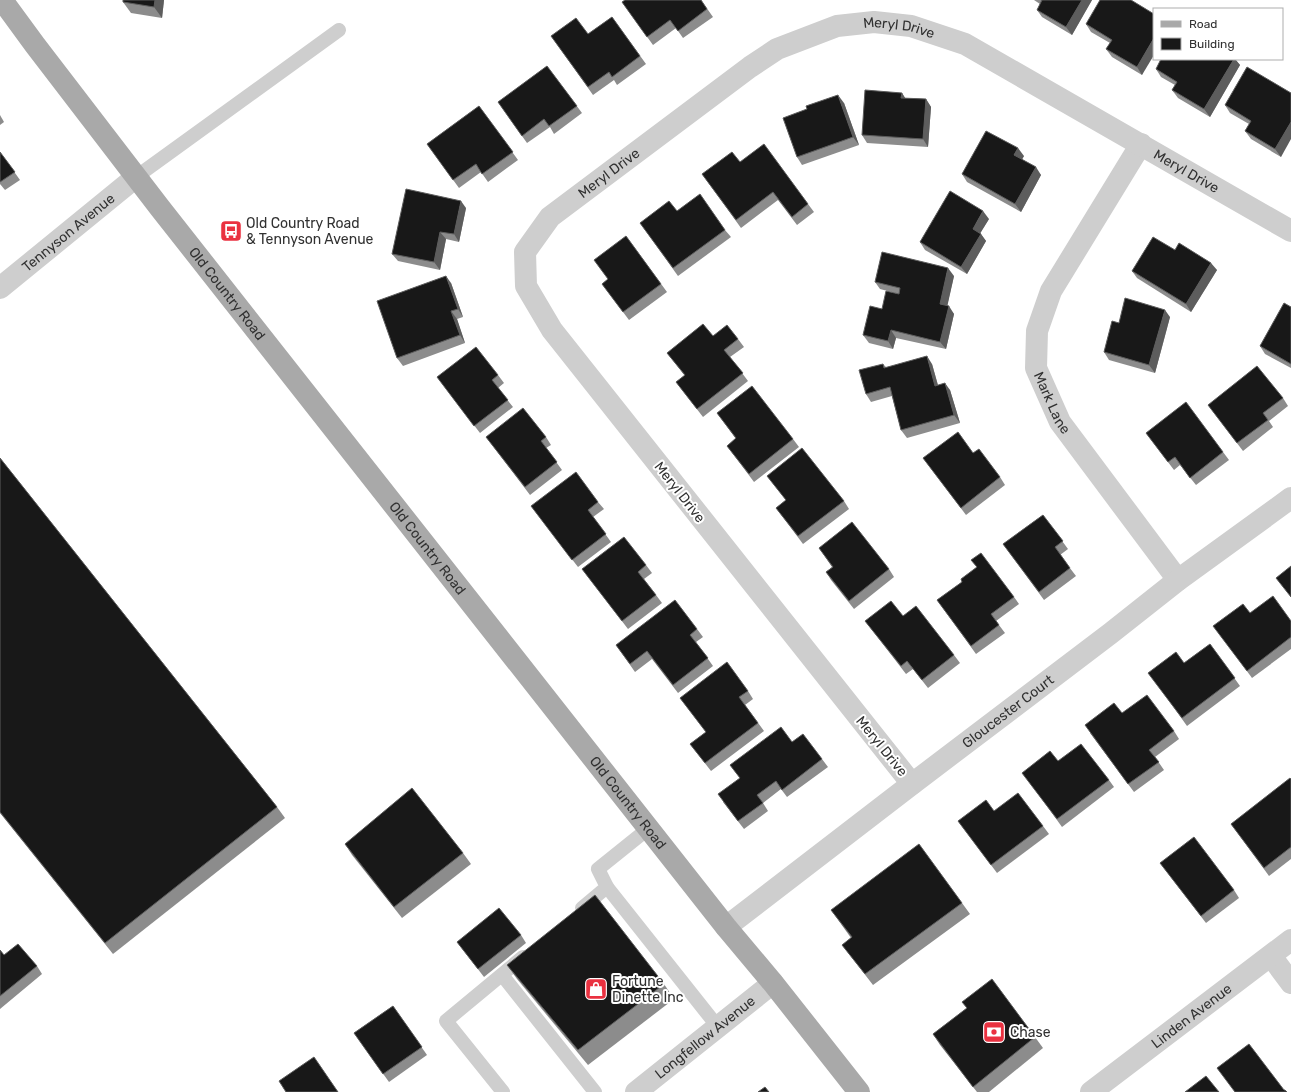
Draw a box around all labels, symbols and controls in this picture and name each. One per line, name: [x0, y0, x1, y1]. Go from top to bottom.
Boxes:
legend: [1153, 8, 1283, 60]
street label: Meryl Drive: [862, 14, 937, 42]
text: Road: [1189, 17, 1217, 31]
text: Building: [1189, 37, 1235, 51]
street label: Meryl Drive: [575, 145, 643, 202]
street label: Meryl Drive: [1151, 146, 1222, 197]
street label: Tennyson Avenue: [19, 190, 118, 276]
place label: Old Country Road & Tennyson Avenue: [246, 215, 374, 248]
bus stop icon: Old Country Road & Tennyson Avenue: [218, 218, 244, 244]
street label: Old Country Road: [185, 244, 269, 344]
street label: Mark Lane: [1030, 369, 1074, 438]
street label: Meryl Drive: [651, 458, 709, 526]
street label: Old Country Road: [385, 498, 469, 598]
street label: Gloucester Court: [959, 671, 1058, 752]
street label: Meryl Drive: [852, 713, 911, 780]
street label: Old Country Road: [586, 753, 670, 853]
place label: Fortune Dinette Inc: [612, 973, 684, 1006]
shop icon: Fortune Dinette Inc: [583, 976, 609, 1002]
street label: Linden Avenue: [1148, 980, 1235, 1052]
street label: Longfellow Avenue: [652, 992, 759, 1083]
bank icon: Chase: [981, 1019, 1007, 1045]
place label: Chase: [1010, 1024, 1051, 1041]

